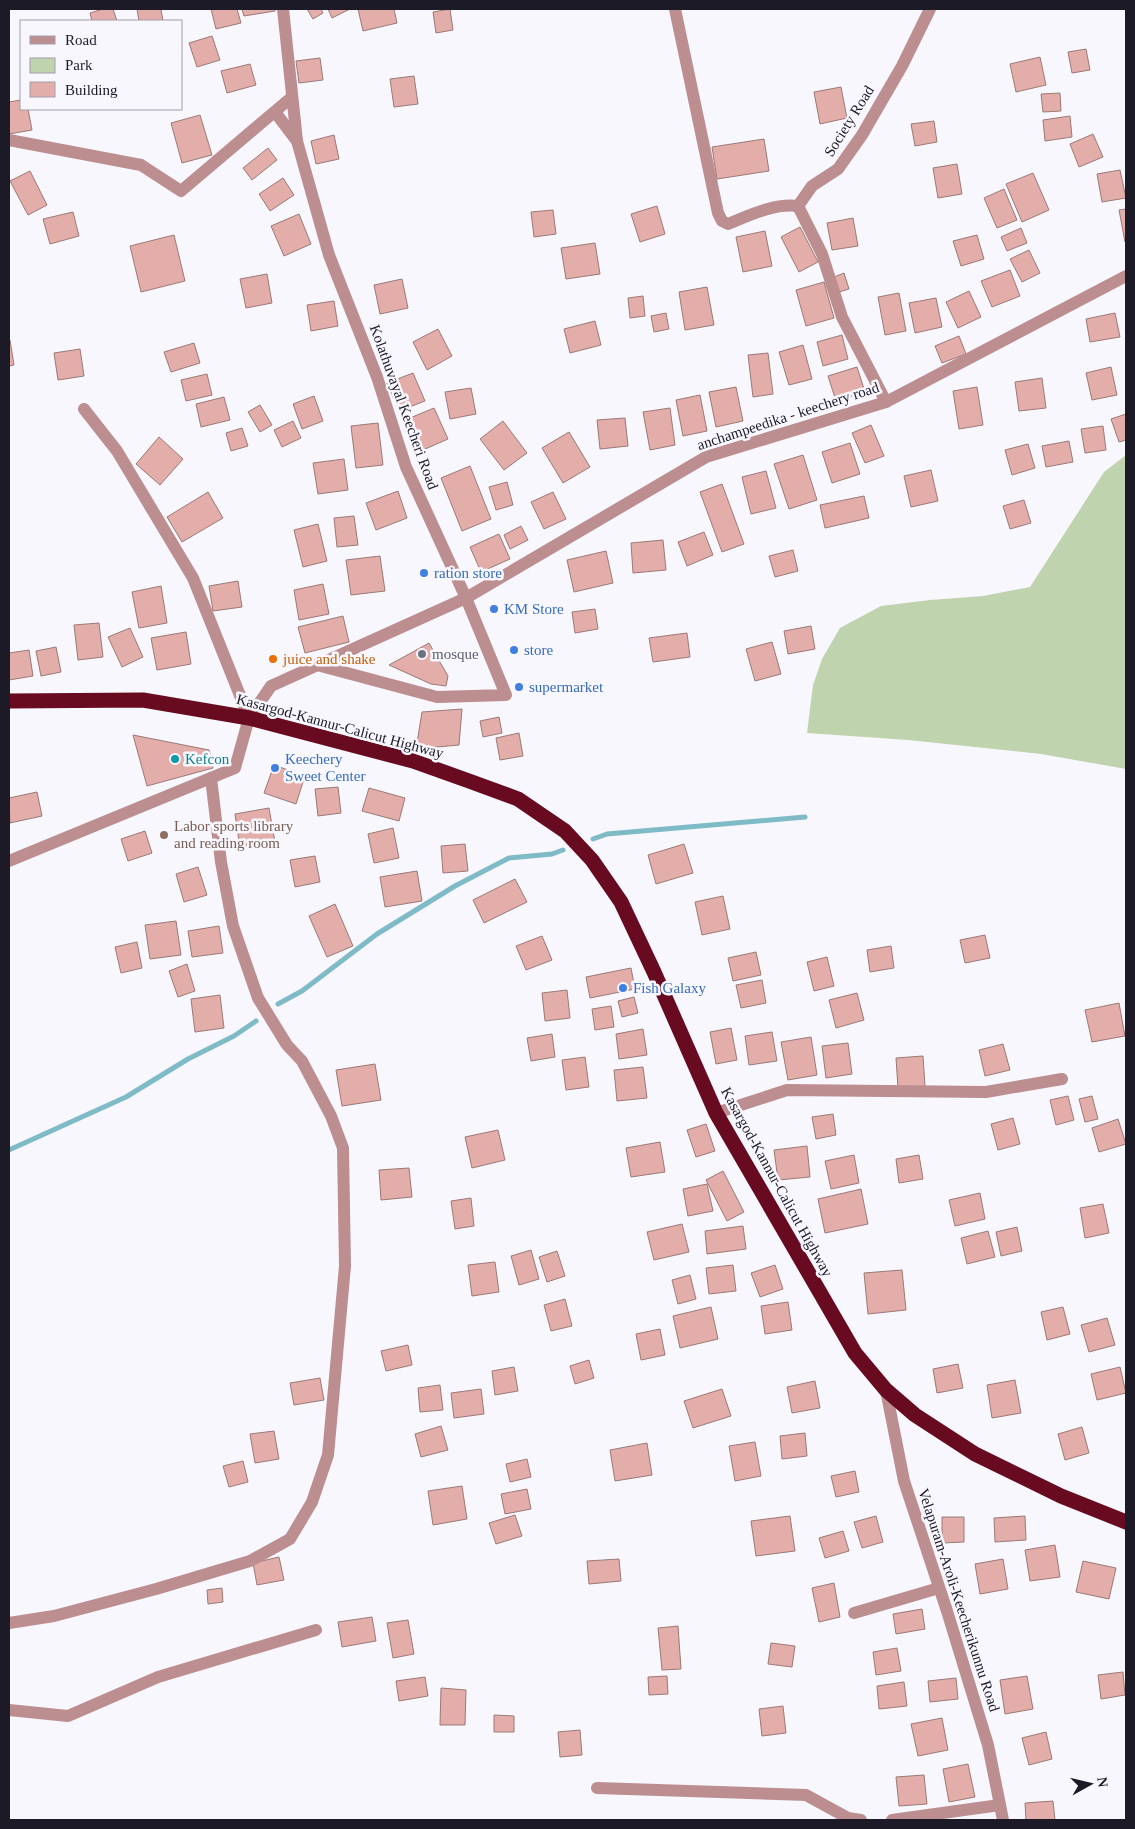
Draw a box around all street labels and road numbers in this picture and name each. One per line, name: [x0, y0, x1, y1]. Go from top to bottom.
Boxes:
street label: Society Road: [821, 82, 877, 159]
street label: Kolathuvayal Keecheri Road: [367, 322, 441, 492]
street label: anchampeedika - keechery road: [695, 379, 881, 453]
street label: Kasargod-Kannur-Calicut Highway: [235, 691, 446, 762]
street label: Kasargod-Kannur-Calicut Highway: [718, 1085, 836, 1280]
street label: Velapuram-Aroli-Keecherikunnu Road: [915, 1486, 1003, 1714]

